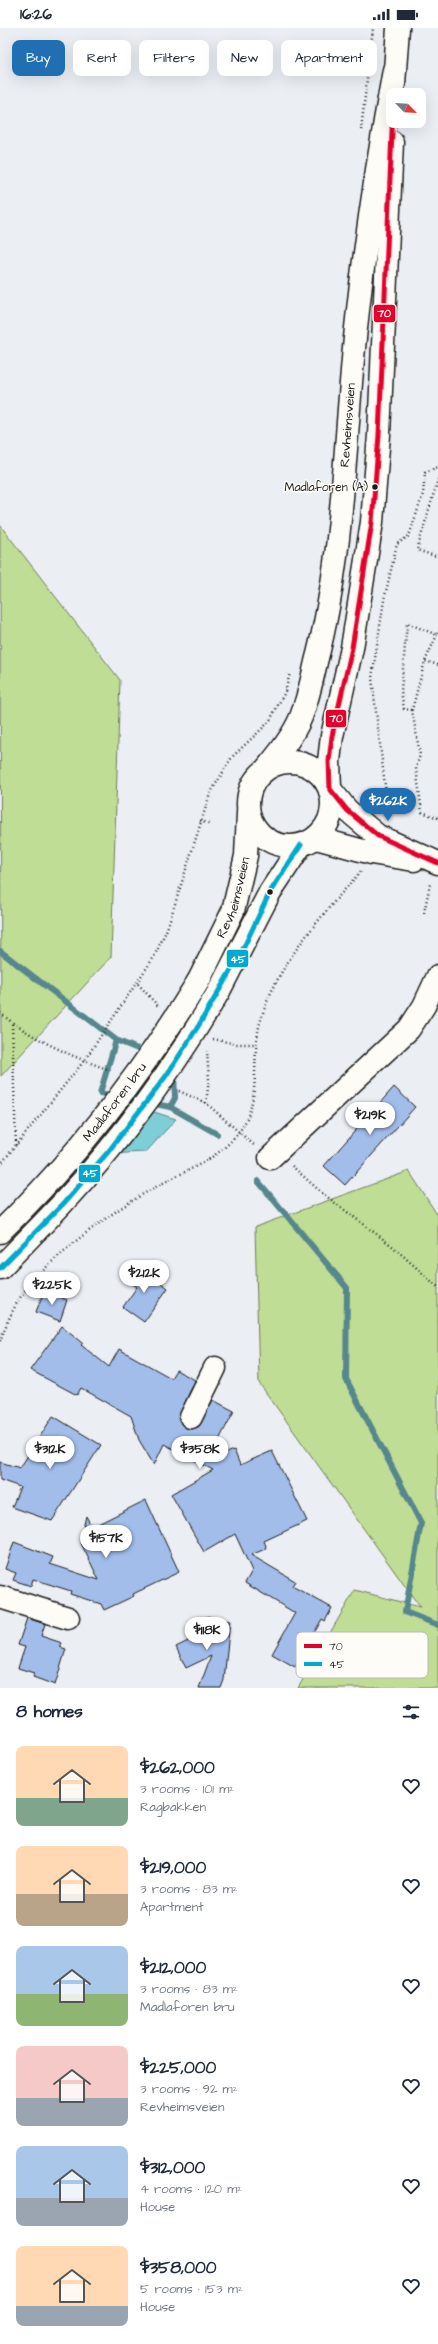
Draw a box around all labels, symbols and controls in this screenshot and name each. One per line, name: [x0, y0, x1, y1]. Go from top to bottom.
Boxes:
text: 16:26: [20, 4, 52, 25]
chip: Buy: [12, 40, 65, 76]
chip: Rent: [73, 40, 131, 76]
chip: Filters: [139, 40, 209, 76]
chip: New: [217, 40, 273, 76]
chip: Apartment: [281, 40, 377, 76]
north arrow: [386, 88, 426, 128]
map controls: [386, 88, 426, 128]
line badge: 70: [373, 304, 396, 323]
text: 70: [376, 306, 391, 321]
street label: Revheimsveien: [336, 382, 360, 468]
place label: Madlaforen (A): [285, 479, 368, 496]
marker: Madlaforen (A): [370, 482, 380, 492]
line badge: 70: [325, 709, 347, 728]
text: 70: [328, 711, 343, 726]
pin: $262K: [360, 788, 416, 822]
text: $262K: [369, 792, 407, 810]
street label: Revheimsveien: [212, 855, 255, 941]
unlabelled marker: [265, 887, 275, 897]
line badge: 45: [226, 949, 249, 968]
text: 45: [230, 952, 246, 967]
street label: Madlaforen bru: [79, 1059, 151, 1145]
pin: $219K: [342, 1102, 398, 1136]
text: $219K: [354, 1106, 386, 1124]
line badge: 45: [78, 1164, 101, 1183]
text: 45: [82, 1166, 98, 1181]
pin: $212K: [116, 1260, 172, 1294]
text: $212K: [128, 1264, 160, 1282]
pin: $225K: [24, 1272, 80, 1306]
text: $225K: [32, 1276, 72, 1294]
pin: $312K: [22, 1436, 78, 1470]
pin: $358K: [172, 1436, 228, 1470]
text: $312K: [35, 1440, 65, 1458]
text: $358K: [180, 1440, 220, 1458]
pin: $157K: [78, 1525, 134, 1559]
text: $157K: [89, 1529, 123, 1547]
pin: $118K: [179, 1617, 235, 1651]
text: $118K: [194, 1621, 220, 1639]
legend: [296, 1632, 428, 1678]
text: 70: [329, 1639, 343, 1654]
text: 45: [329, 1657, 344, 1672]
text: 8 homes: [16, 1700, 83, 1724]
icon: filters: [400, 1701, 422, 1723]
text: $262,000: [140, 1756, 215, 1780]
icon: home: [48, 1762, 96, 1810]
icon: heart: [400, 1775, 422, 1797]
text: 3 rooms · 101 m²: [140, 1780, 234, 1798]
text: Ragbakken: [140, 1798, 206, 1816]
text: $219,000: [140, 1856, 206, 1880]
icon: home: [48, 1862, 96, 1910]
icon: heart: [400, 1875, 422, 1897]
text: 3 rooms · 83 m²: [140, 1880, 238, 1898]
text: Apartment: [140, 1898, 204, 1916]
text: $212,000: [140, 1956, 206, 1980]
icon: home: [48, 1962, 96, 2010]
icon: heart: [400, 1975, 422, 1997]
text: 3 rooms · 83 m²: [140, 1980, 238, 1998]
text: Madlaforen bru: [140, 1998, 235, 2016]
text: $225,000: [140, 2056, 216, 2080]
icon: home: [48, 2062, 96, 2110]
icon: heart: [400, 2075, 422, 2097]
text: 3 rooms · 92 m²: [140, 2080, 238, 2098]
text: Revheimsveien: [140, 2098, 224, 2116]
text: $312,000: [140, 2156, 205, 2180]
icon: home: [48, 2162, 96, 2210]
icon: heart: [400, 2175, 422, 2197]
text: 4 rooms · 120 m²: [140, 2180, 242, 2198]
text: House: [140, 2198, 175, 2216]
text: $358,000: [140, 2256, 216, 2280]
icon: home: [48, 2262, 96, 2310]
icon: heart: [400, 2275, 422, 2297]
text: 5 rooms · 153 m²: [140, 2280, 243, 2298]
text: House: [140, 2298, 175, 2316]

